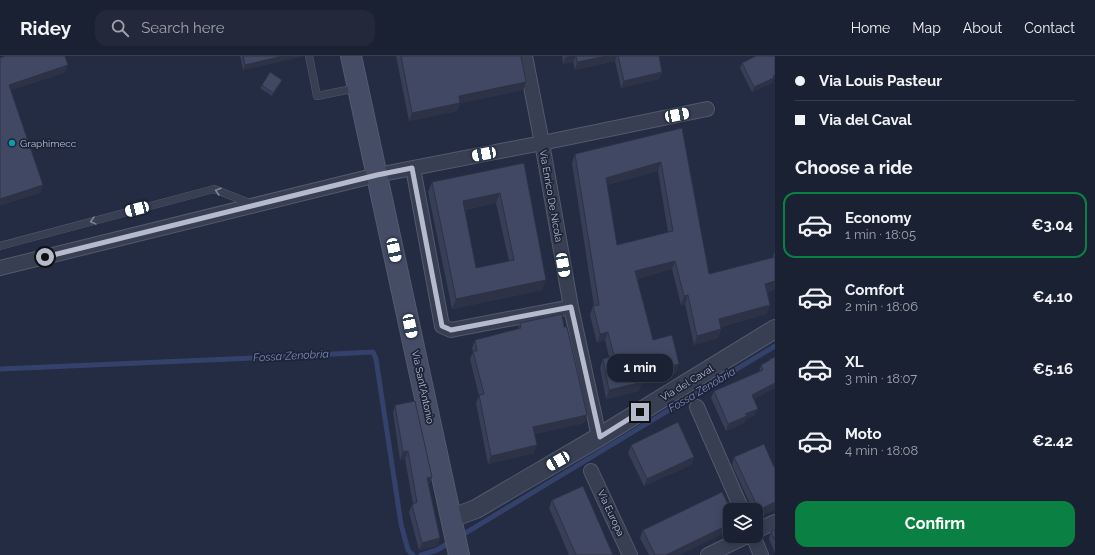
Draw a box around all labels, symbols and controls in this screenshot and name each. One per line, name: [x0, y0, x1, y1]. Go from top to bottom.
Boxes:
search box: [95, 10, 375, 46]
text: Ridey: [20, 17, 71, 39]
icon: search: [109, 17, 131, 39]
text: Search here: [141, 19, 224, 37]
text: Home: [851, 20, 890, 36]
text: Map: [912, 20, 941, 36]
text: About: [963, 20, 1002, 36]
text: Contact: [1024, 20, 1075, 36]
text: Via Louis Pasteur: [819, 72, 942, 90]
car: [664, 107, 690, 123]
text: Via del Caval: [819, 111, 912, 129]
marker: Graphimecc: [7, 138, 17, 148]
place label: Graphimecc: [20, 138, 77, 149]
car: [471, 146, 497, 162]
street label: Via Enrico De Nicola: [537, 149, 565, 243]
text: Choose a ride: [795, 157, 913, 178]
one-way arrow: [215, 187, 222, 196]
car: [124, 200, 150, 218]
icon: car: [797, 207, 833, 243]
text: Economy: [845, 209, 912, 227]
one-way arrow: [90, 216, 97, 225]
text: €3.04: [1032, 216, 1073, 234]
text: 1 min · 18:05: [845, 227, 916, 242]
car: [386, 237, 402, 263]
route start: [36, 248, 54, 266]
car: [555, 252, 571, 278]
icon: car: [797, 279, 833, 315]
text: Comfort: [845, 281, 904, 299]
text: €4.10: [1032, 288, 1073, 306]
text: 2 min · 18:06: [845, 299, 918, 314]
car: [402, 313, 418, 339]
water label: Fossa Zenobria: [253, 348, 330, 364]
street label: Via Sant'Antonio: [410, 349, 436, 425]
icon: car: [797, 351, 833, 387]
text: XL: [845, 353, 863, 371]
callout: 1 min: [607, 354, 673, 382]
text: 1 min: [624, 360, 656, 375]
text: €5.16: [1033, 360, 1073, 378]
street label: Via del Caval: [659, 363, 716, 403]
water label: Fossa Zenobria: [666, 365, 738, 415]
text: 3 min · 18:07: [845, 371, 917, 386]
route end: [631, 403, 649, 421]
icon: car: [797, 423, 833, 459]
text: Moto: [845, 425, 882, 443]
text: €2.42: [1032, 432, 1073, 450]
text: 4 min · 18:08: [845, 443, 918, 458]
car: [545, 450, 571, 472]
street label: Via Europa: [595, 488, 627, 538]
button: Confirm: [795, 501, 1075, 547]
map controls: [723, 503, 763, 543]
button: layers: [723, 503, 763, 543]

